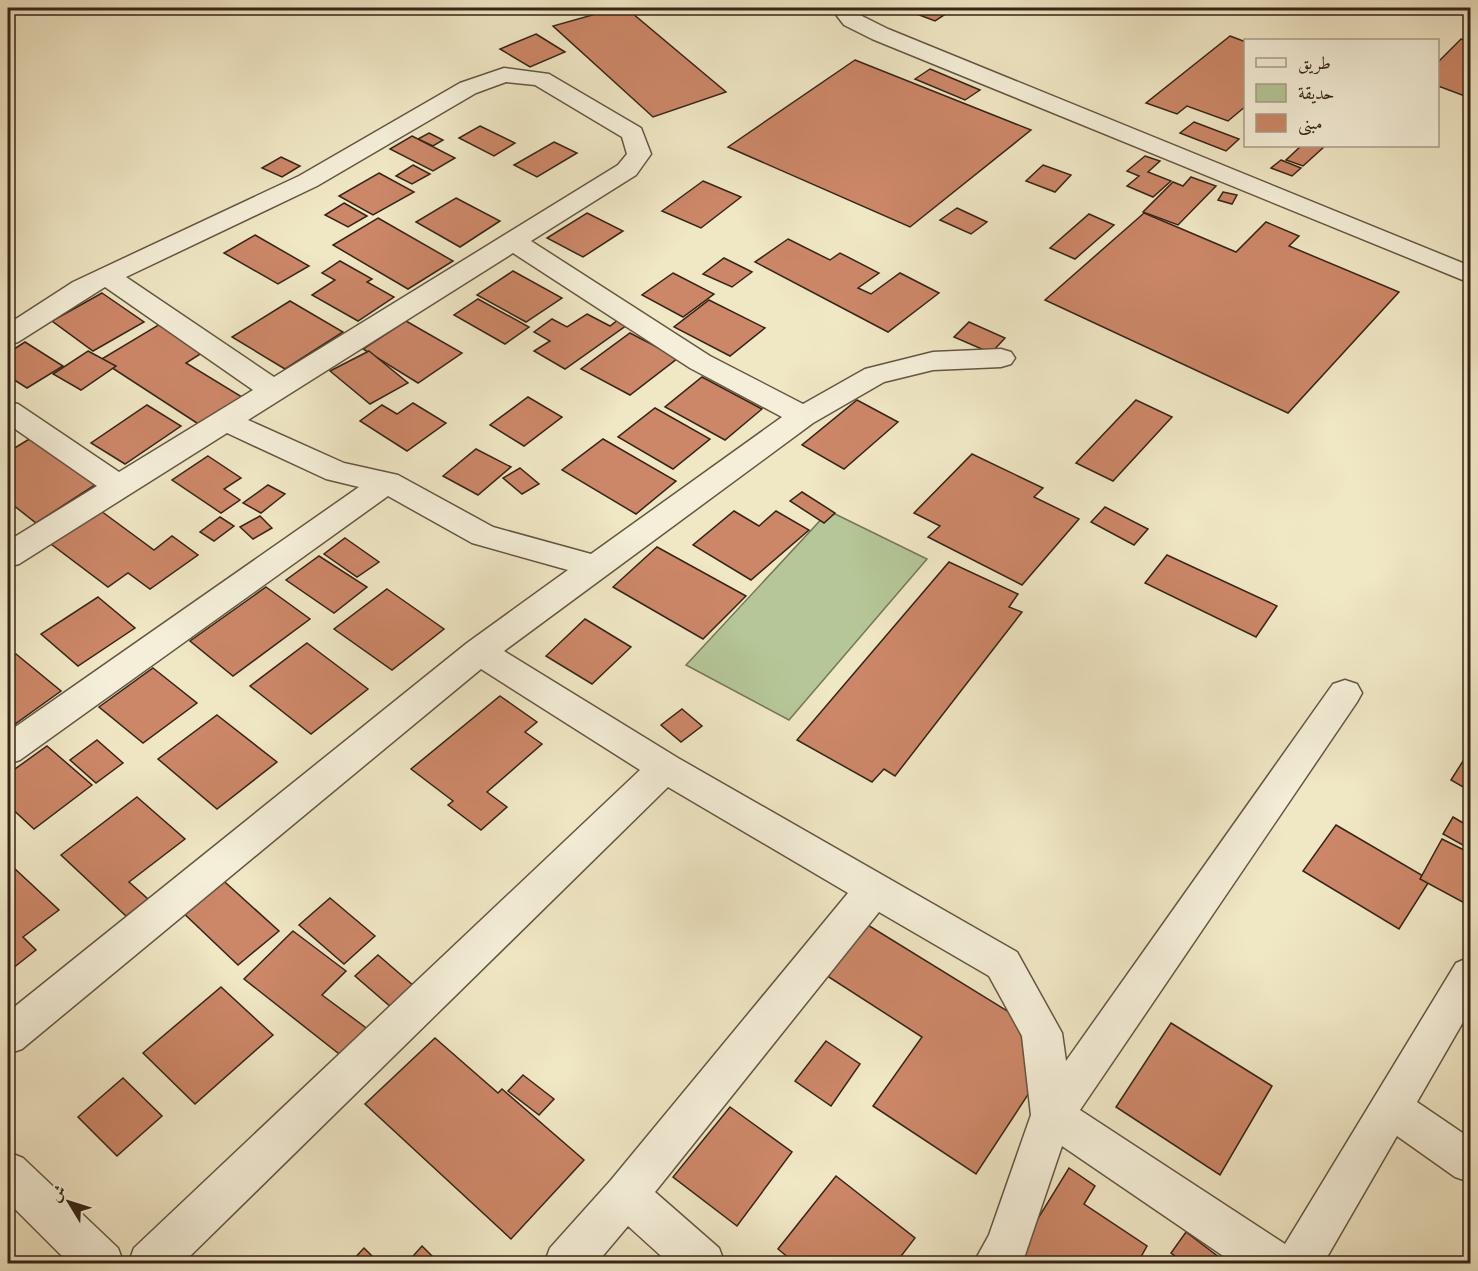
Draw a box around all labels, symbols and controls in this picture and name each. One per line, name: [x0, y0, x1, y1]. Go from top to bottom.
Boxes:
legend: [1244, 39, 1439, 147]
text: طريق: [1298, 53, 1331, 75]
text: حديقة: [1298, 83, 1334, 104]
text: مبنى: [1298, 113, 1323, 136]
north arrow: [39, 1172, 99, 1232]
text: ش: [45, 1181, 70, 1205]

